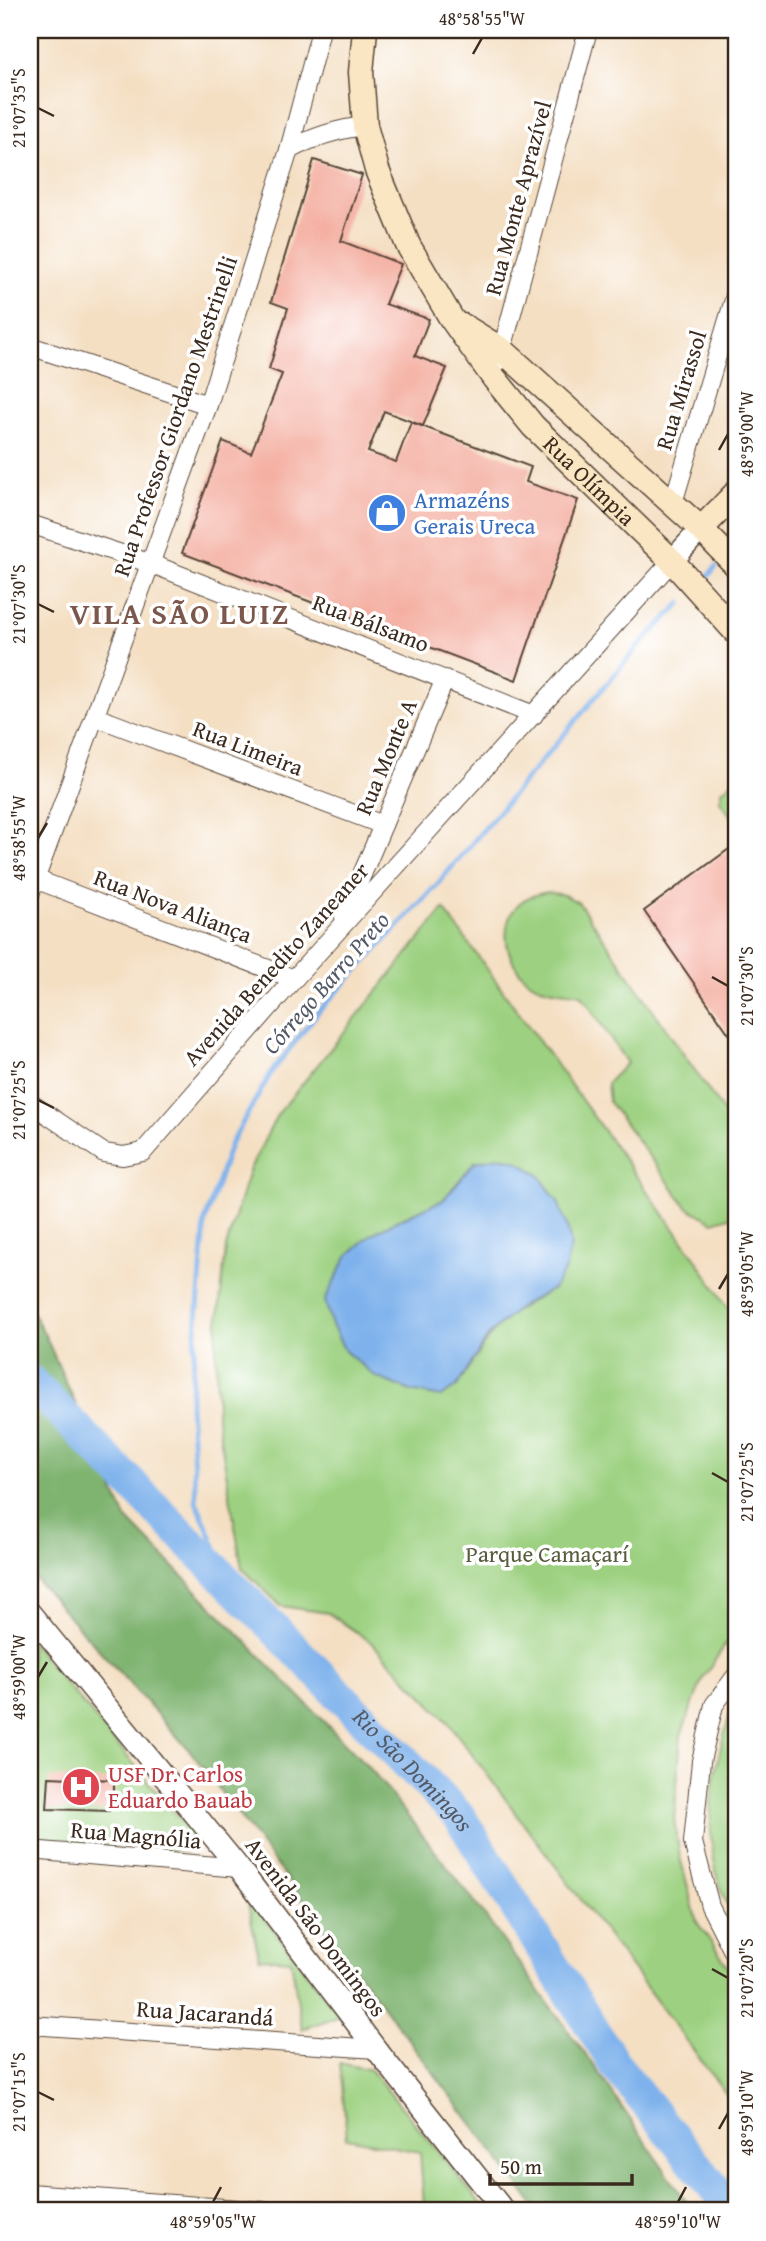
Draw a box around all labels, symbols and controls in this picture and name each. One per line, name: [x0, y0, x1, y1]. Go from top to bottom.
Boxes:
text: 48°58'55"W: [439, 5, 526, 32]
text: 21°07'35"S: [5, 68, 32, 148]
street label: Rua Monte Aprazível: [476, 97, 559, 299]
street label: Rua Professor Giordano Mestrinelli: [104, 251, 245, 581]
street label: Rua Mirassol: [647, 326, 714, 454]
text: 48°59'00"W: [733, 390, 760, 477]
street label: Rua Olímpia: [536, 428, 643, 533]
place label: Armazéns Gerais Ureca: [414, 483, 535, 542]
shop icon: Armazéns Gerais Ureca: [366, 492, 408, 534]
text: 21°07'30"S: [5, 564, 32, 644]
street label: Rua Bálsamo: [308, 585, 434, 660]
district label: VILA SÃO LUIZ: [70, 591, 290, 635]
street label: Rua Monte A: [346, 694, 425, 820]
street label: Rua Limeira: [188, 711, 308, 784]
text: 48°58'55"W: [5, 794, 32, 881]
street label: Avenida Benedito Zaneaner: [175, 854, 377, 1073]
street label: Rua Nova Aliança: [90, 860, 257, 951]
water label: Córrego Barro Preto: [254, 904, 397, 1062]
text: 21°07'30"S: [733, 946, 760, 1026]
text: 21°07'25"S: [5, 1060, 32, 1140]
text: 48°59'05"W: [733, 1230, 760, 1317]
text: 21°07'25"S: [733, 1442, 760, 1522]
park label: Parque Camaçarí: [466, 1537, 629, 1570]
text: 48°59'00"W: [5, 1633, 32, 1720]
water label: Rio São Domingos: [344, 1699, 483, 1838]
place label: USF Dr. Carlos Eduardo Bauab: [108, 1757, 253, 1816]
hospital icon: USF Dr. Carlos Eduardo Bauab: [60, 1766, 102, 1808]
street label: Rua Magnólia: [69, 1812, 203, 1857]
street label: Avenida São Domingos: [238, 1830, 395, 2023]
text: 21°07'20"S: [733, 1938, 760, 2018]
street label: Rua Jacarandá: [136, 1991, 275, 2034]
text: 21°07'15"S: [5, 2052, 32, 2132]
text: 48°59'10"W: [733, 2069, 760, 2156]
scale bar: [490, 2143, 631, 2187]
text: 50 m: [500, 2151, 542, 2182]
text: 48°59'05"W: [170, 2208, 257, 2235]
text: 48°59'10"W: [635, 2208, 722, 2235]

